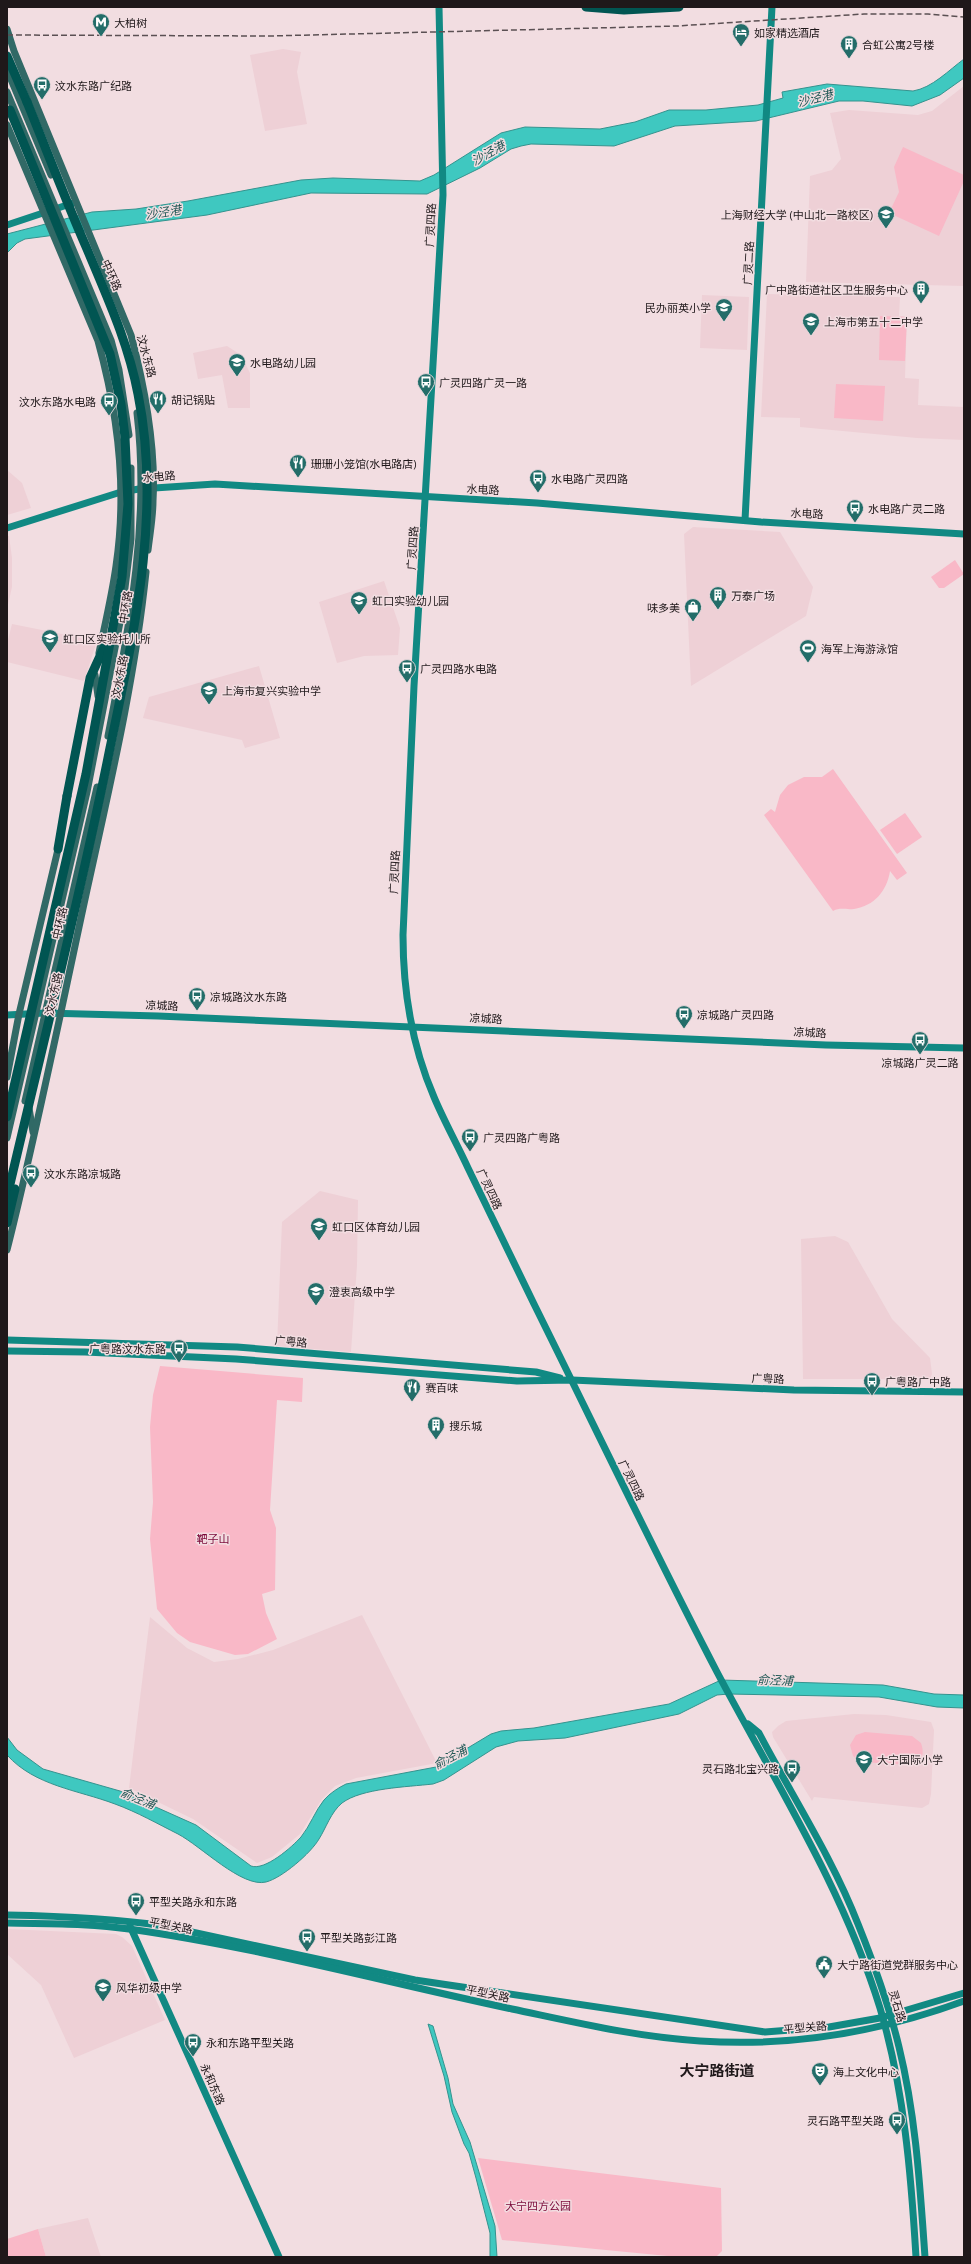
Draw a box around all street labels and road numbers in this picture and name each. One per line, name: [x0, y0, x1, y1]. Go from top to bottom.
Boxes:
street label: 广灵四路: [421, 203, 439, 247]
street label: 广灵二路: [739, 241, 757, 285]
street label: 中环路: [98, 257, 126, 293]
street label: 汶水东路: [134, 333, 160, 379]
street label: 水电路: [142, 467, 176, 485]
street label: 水电路: [466, 481, 500, 497]
street label: 水电路: [790, 505, 824, 521]
street label: 广灵四路: [403, 526, 421, 570]
street label: 中环路: [115, 590, 135, 624]
street label: 汶水东路: [107, 654, 131, 700]
street label: 广灵四路: [385, 850, 403, 894]
street label: 中环路: [48, 905, 70, 941]
street label: 汶水东路: [41, 971, 65, 1017]
street label: 凉城路: [145, 997, 179, 1013]
street label: 凉城路: [469, 1010, 503, 1026]
street label: 凉城路: [793, 1024, 827, 1040]
street label: 广灵四路: [474, 1166, 506, 1212]
street label: 广粤路: [274, 1332, 308, 1350]
street label: 广粤路: [751, 1370, 785, 1386]
street label: 广灵四路: [616, 1457, 648, 1503]
street label: 平型关路: [148, 1913, 194, 1937]
street label: 平型关路: [465, 1981, 511, 2005]
street label: 灵石路: [886, 1988, 910, 2024]
street label: 平型关路: [782, 2018, 828, 2036]
street label: 永和东路: [197, 2061, 229, 2107]

